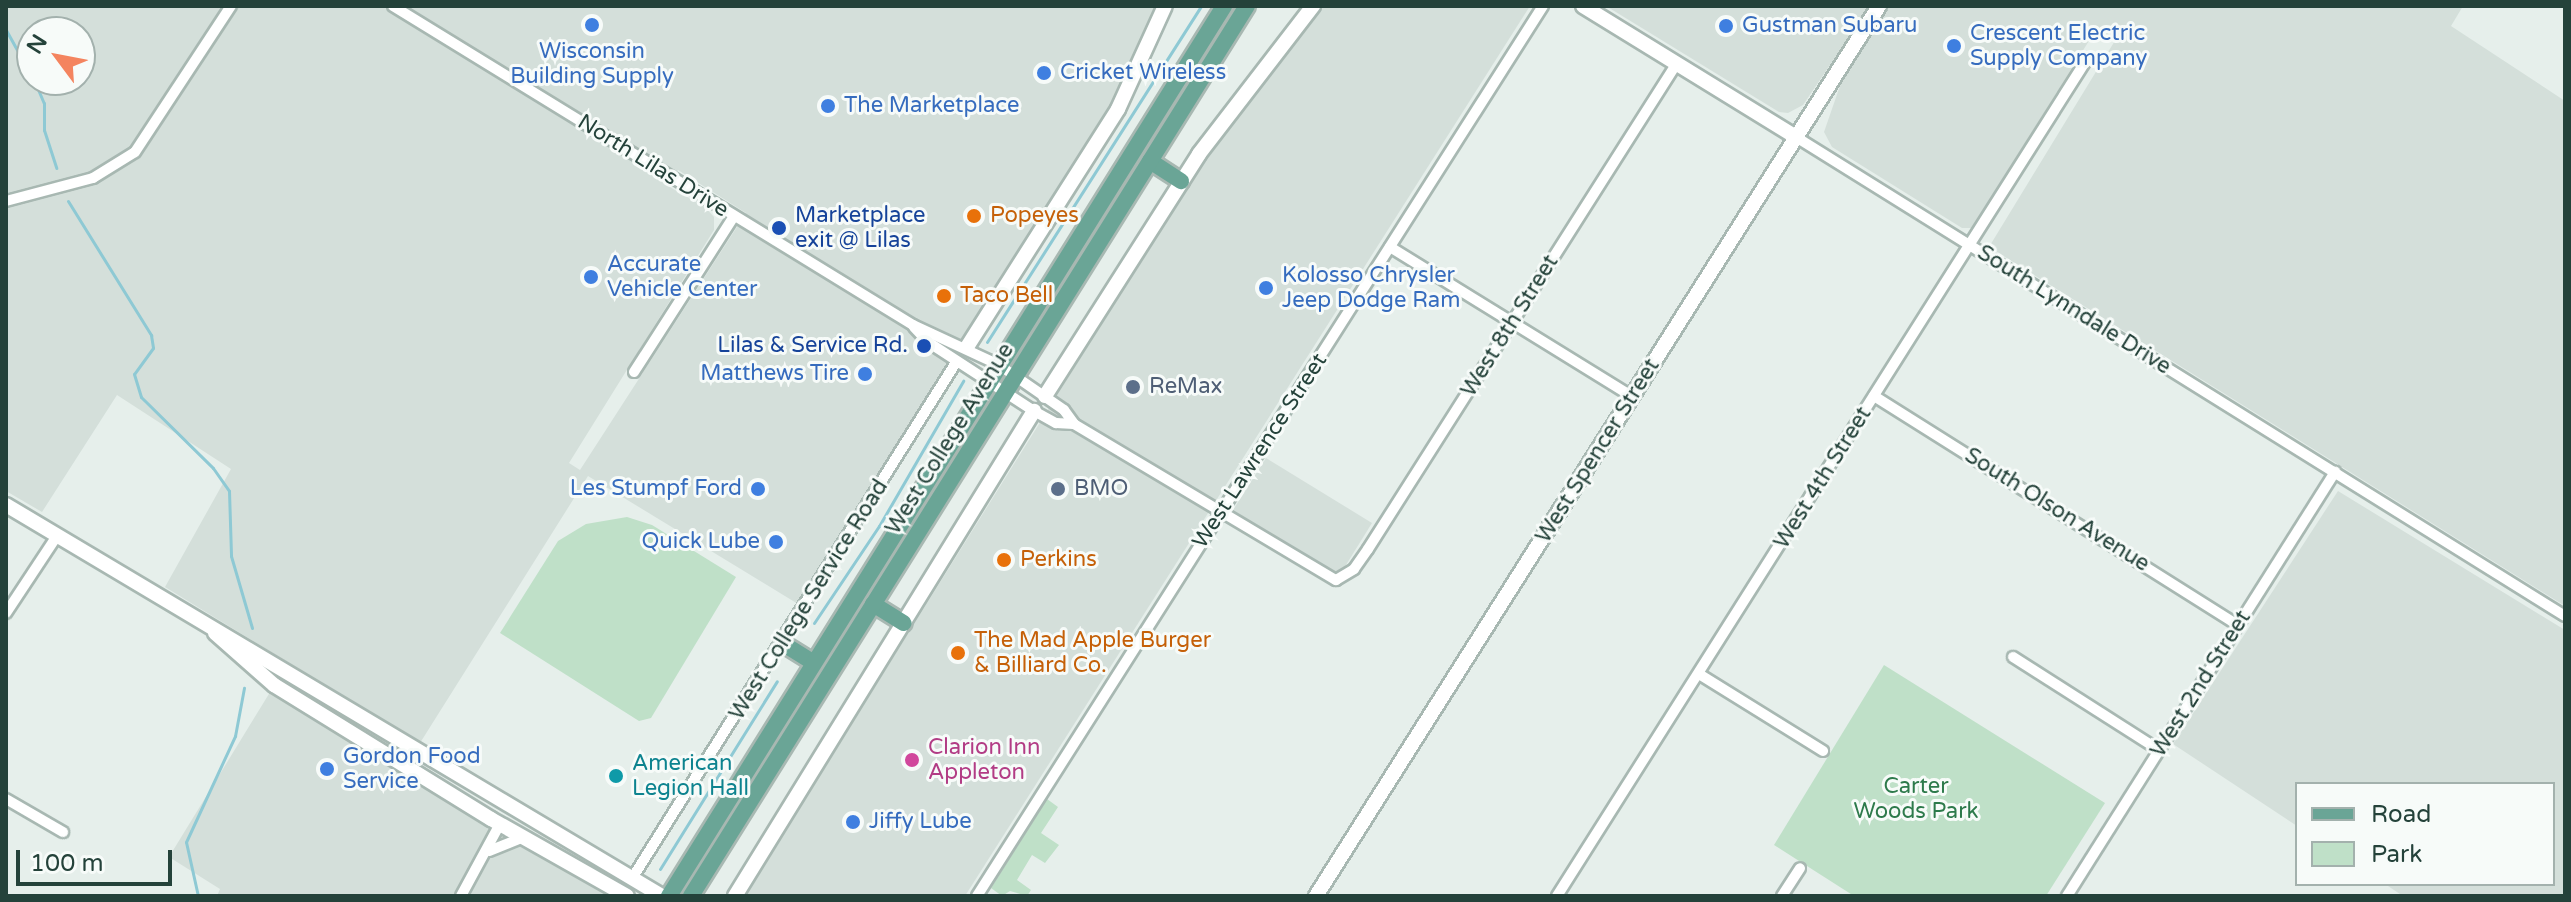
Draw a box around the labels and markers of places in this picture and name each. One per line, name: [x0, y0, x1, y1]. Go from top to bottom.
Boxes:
place label: Gustman Subaru: [1742, 13, 1917, 39]
marker: Wisconsin Building Supply: [583, 16, 601, 34]
marker: Gustman Subaru: [1717, 17, 1735, 35]
place label: Crescent Electric Supply Company: [1970, 20, 2147, 72]
marker: Crescent Electric Supply Company: [1945, 37, 1963, 55]
place label: Wisconsin Building Supply: [510, 38, 674, 90]
place label: Cricket Wireless: [1060, 60, 1226, 86]
marker: Cricket Wireless: [1035, 64, 1053, 82]
place label: The Marketplace: [844, 93, 1019, 119]
marker: The Marketplace: [819, 97, 837, 115]
place label: Marketplace exit @ Lilas: [795, 202, 926, 254]
place label: Popeyes: [990, 203, 1079, 229]
marker: Popeyes: [965, 207, 983, 225]
marker: Marketplace exit @ Lilas: [770, 219, 788, 237]
place label: Accurate Vehicle Center: [607, 251, 757, 302]
place label: Kolosso Chrysler Jeep Dodge Ram: [1282, 262, 1460, 314]
marker: Accurate Vehicle Center: [582, 268, 600, 286]
marker: Kolosso Chrysler Jeep Dodge Ram: [1257, 279, 1275, 297]
place label: Taco Bell: [960, 283, 1053, 309]
marker: Taco Bell: [935, 287, 953, 305]
place label: Lilas & Service Rd.: [717, 333, 908, 359]
marker: Lilas & Service Rd.: [915, 337, 933, 355]
place label: Matthews Tire: [700, 361, 849, 387]
marker: Matthews Tire: [856, 365, 874, 383]
place label: ReMax: [1149, 374, 1222, 400]
marker: ReMax: [1124, 378, 1142, 396]
place label: Les Stumpf Ford: [570, 476, 742, 502]
place label: BMO: [1074, 476, 1128, 502]
marker: Les Stumpf Ford: [749, 480, 767, 498]
marker: BMO: [1049, 480, 1067, 498]
place label: Quick Lube: [642, 529, 760, 555]
marker: Quick Lube: [767, 533, 785, 551]
place label: Perkins: [1020, 547, 1097, 573]
marker: Perkins: [995, 551, 1013, 569]
place label: The Mad Apple Burger & Billiard Co.: [974, 627, 1211, 678]
marker: The Mad Apple Burger & Billiard Co.: [949, 644, 967, 662]
place label: Clarion Inn Appleton: [928, 734, 1040, 786]
place label: Gordon Food Service: [343, 743, 481, 794]
place label: American Legion Hall: [632, 750, 749, 802]
marker: Clarion Inn Appleton: [903, 751, 921, 769]
marker: Gordon Food Service: [318, 760, 336, 778]
marker: American Legion Hall: [607, 767, 625, 785]
place label: Jiffy Lube: [869, 809, 972, 835]
marker: Jiffy Lube: [844, 813, 862, 831]

